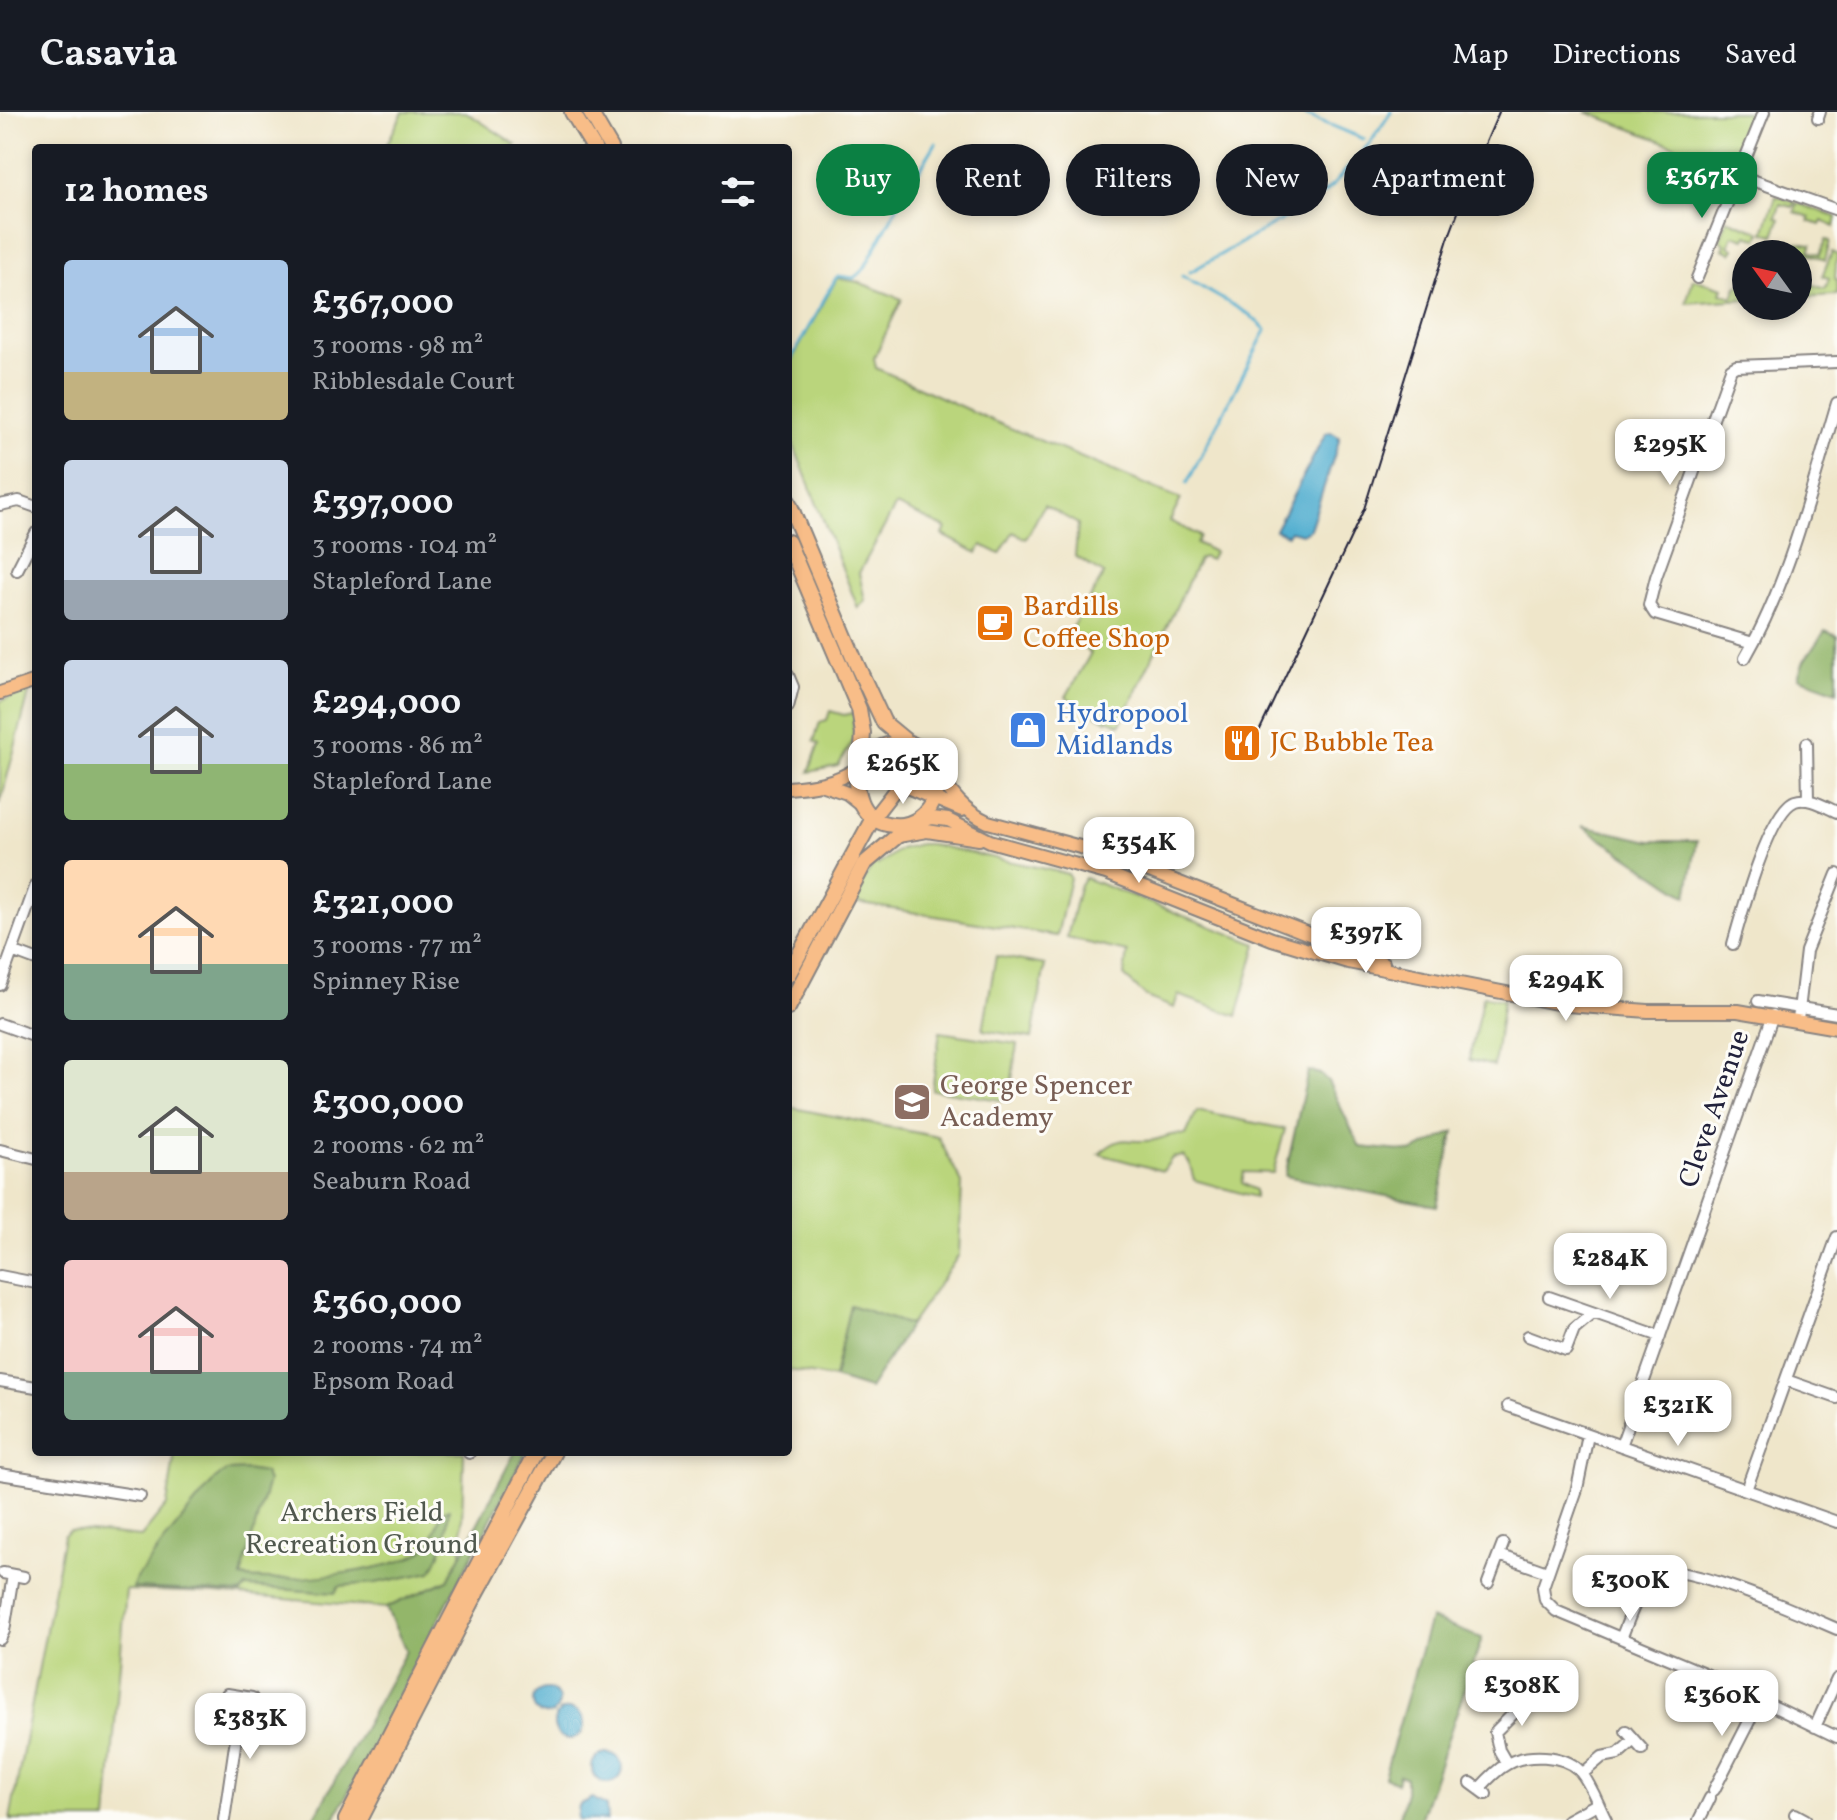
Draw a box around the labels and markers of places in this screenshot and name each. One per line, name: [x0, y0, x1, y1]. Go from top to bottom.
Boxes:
pin: £367K: [1646, 152, 1758, 220]
pin: £295K: [1614, 419, 1726, 487]
place label: Bardills Coffee Shop: [1023, 588, 1170, 659]
cafe icon: Bardills Coffee Shop: [974, 602, 1016, 644]
place label: Hydropool Midlands: [1056, 695, 1188, 766]
shop icon: Hydropool Midlands: [1007, 709, 1049, 751]
restaurant icon: JC Bubble Tea: [1221, 722, 1263, 764]
place label: JC Bubble Tea: [1270, 724, 1434, 763]
pin: £265K: [847, 738, 959, 806]
pin: £354K: [1083, 817, 1195, 885]
pin: £397K: [1310, 907, 1422, 975]
pin: £294K: [1510, 955, 1622, 1023]
place label: George Spencer Academy: [940, 1067, 1133, 1138]
school or university icon: George Spencer Academy: [891, 1081, 933, 1123]
pin: £284K: [1554, 1233, 1666, 1301]
pin: £321K: [1622, 1380, 1734, 1448]
pin: £300K: [1574, 1555, 1686, 1623]
pin: £308K: [1466, 1660, 1578, 1728]
pin: £360K: [1666, 1670, 1778, 1738]
pin: £383K: [194, 1693, 306, 1761]

